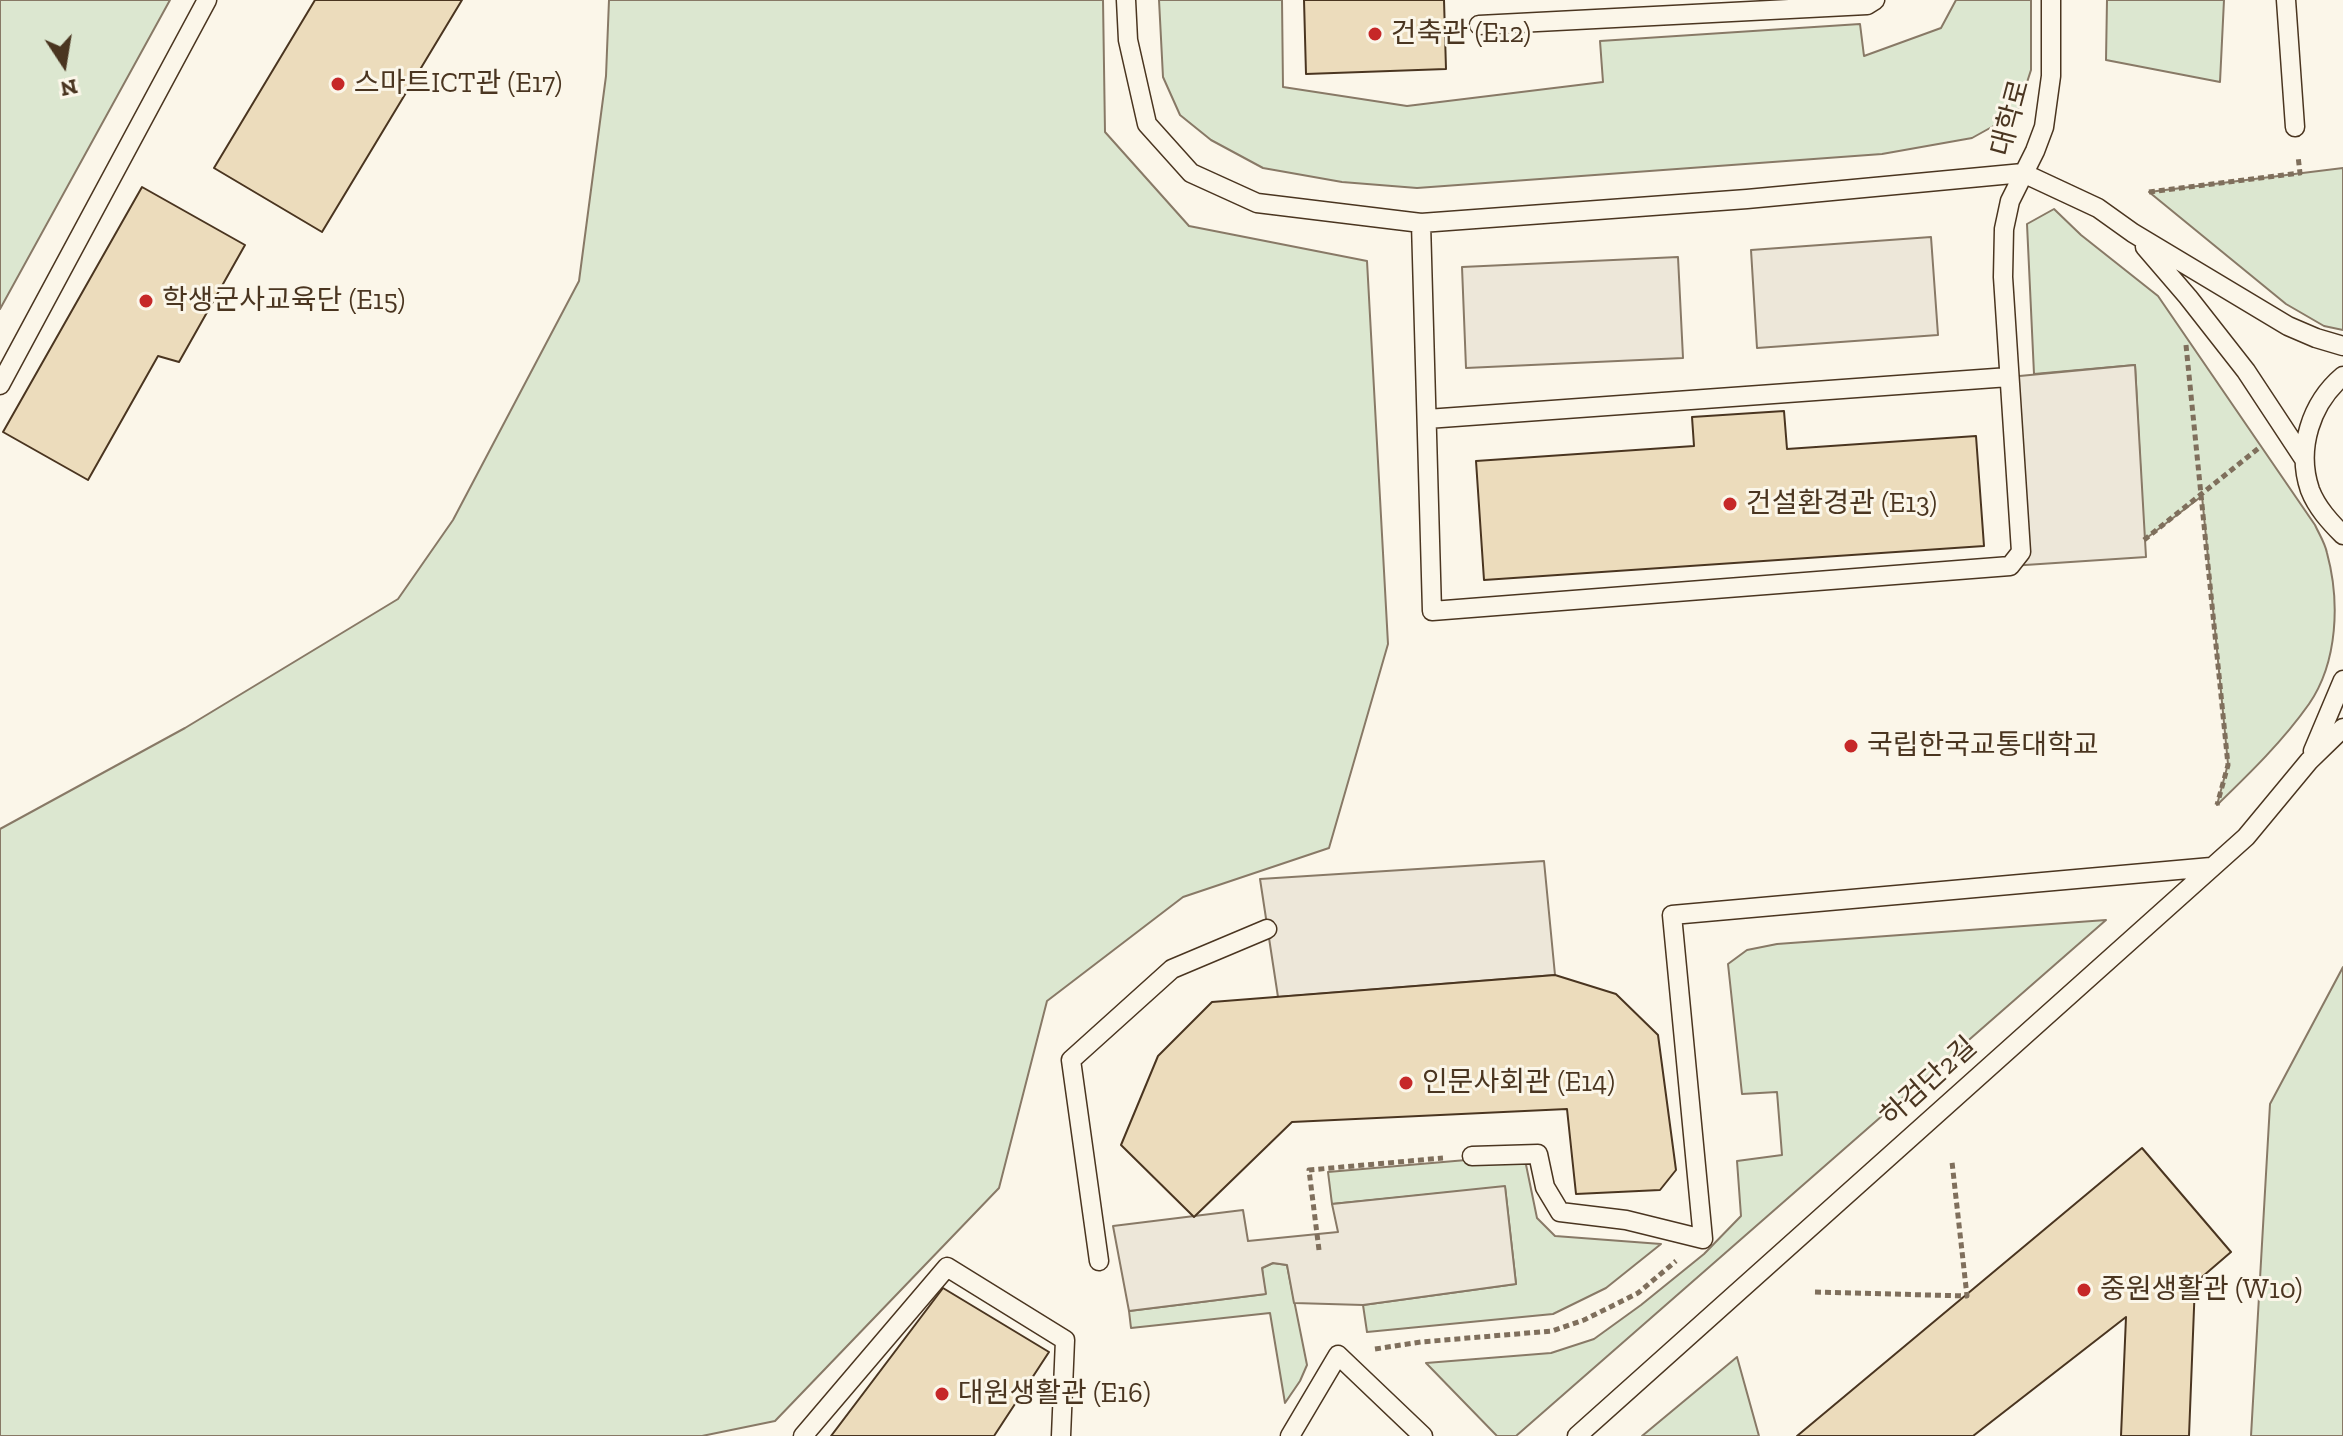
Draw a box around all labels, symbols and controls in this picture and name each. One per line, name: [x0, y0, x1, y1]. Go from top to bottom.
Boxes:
place label: 건축관 (E12): [1391, 17, 1531, 51]
north arrow: [24, 24, 104, 104]
marker: 건축관 (E12): [1366, 25, 1384, 43]
place label: 스마트ICT관 (E17): [354, 67, 562, 101]
text: N: [58, 73, 80, 103]
marker: 스마트ICT관 (E17): [329, 75, 347, 93]
street label: 대학로: [1985, 76, 2037, 160]
place label: 학생군사교육단 (E15): [162, 284, 405, 318]
marker: 학생군사교육단 (E15): [137, 292, 155, 310]
place label: 건설환경관 (E13): [1746, 487, 1937, 521]
marker: 건설환경관 (E13): [1721, 495, 1739, 513]
place label: 국립한국교통대학교: [1867, 729, 2099, 763]
marker: 국립한국교통대학교: [1842, 737, 1860, 755]
street label: 하검단2길: [1874, 1030, 1984, 1134]
place label: 인문사회관 (E14): [1422, 1066, 1615, 1100]
marker: 인문사회관 (E14): [1397, 1074, 1415, 1092]
place label: 중원생활관 (W10): [2100, 1273, 2302, 1307]
marker: 중원생활관 (W10): [2075, 1281, 2093, 1299]
place label: 대원생활관 (E16): [958, 1377, 1151, 1411]
marker: 대원생활관 (E16): [933, 1385, 951, 1403]

